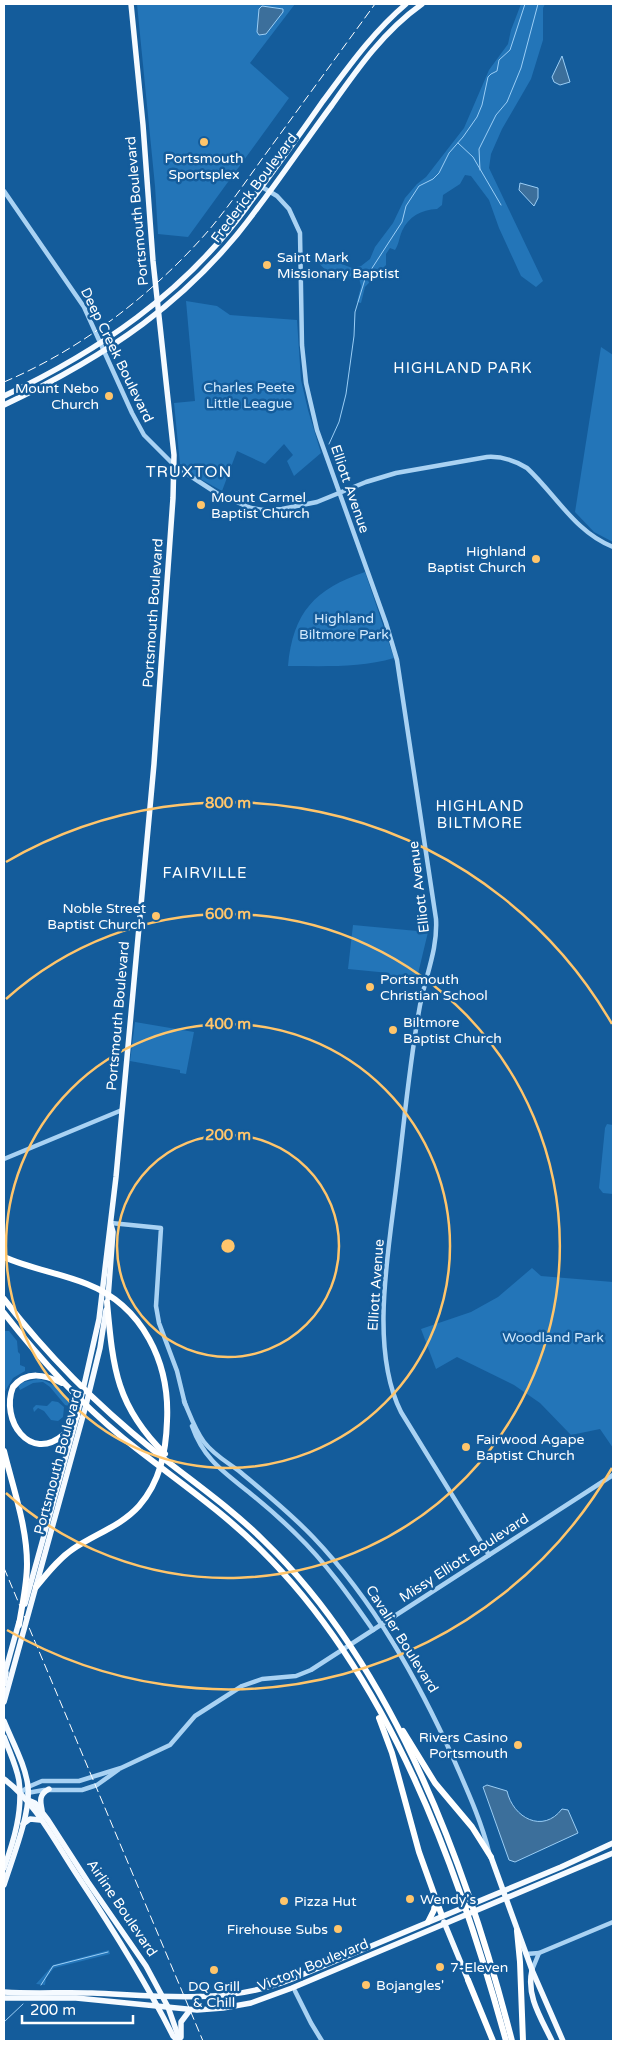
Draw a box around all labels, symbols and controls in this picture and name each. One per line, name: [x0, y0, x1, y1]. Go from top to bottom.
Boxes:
street label: Frederick Boulevard: [207, 130, 301, 246]
street label: Portsmouth Boulevard: [122, 136, 152, 286]
marker: Portsmouth Sportsplex: [198, 136, 210, 148]
place label: Portsmouth Sportsplex: [165, 150, 243, 183]
place label: Saint Mark Missionary Baptist: [277, 249, 400, 282]
marker: Saint Mark Missionary Baptist: [261, 259, 273, 271]
street label: Deep Creek Boulevard: [77, 285, 157, 425]
district label: HIGHLAND PARK: [393, 359, 533, 377]
park label: Charles Peete Little League: [203, 379, 295, 412]
place label: Mount Nebo Church: [15, 380, 99, 413]
marker: Mount Nebo Church: [103, 390, 115, 402]
street label: Elliott Avenue: [327, 443, 373, 535]
district label: TRUXTON: [146, 462, 232, 482]
place label: Mount Carmel Baptist Church: [211, 489, 310, 522]
marker: Mount Carmel Baptist Church: [195, 499, 207, 511]
street label: Portsmouth Boulevard: [139, 538, 167, 688]
place label: Highland Baptist Church: [427, 543, 526, 576]
marker: Highland Baptist Church: [530, 553, 542, 565]
park label: Highland Biltmore Park: [299, 610, 389, 643]
text: 800 m: [205, 794, 251, 812]
district label: HIGHLAND BILTMORE: [435, 797, 525, 832]
street label: Elliott Avenue: [405, 840, 433, 934]
district label: FAIRVILLE: [162, 864, 248, 882]
place label: Noble Street Baptist Church: [47, 900, 147, 933]
text: 600 m: [205, 905, 251, 923]
marker: Noble Street Baptist Church: [150, 910, 162, 922]
street label: Portsmouth Boulevard: [103, 941, 133, 1091]
place label: Portsmouth Christian School: [380, 971, 488, 1004]
marker: Portsmouth Christian School: [364, 981, 376, 993]
place label: Biltmore Baptist Church: [403, 1014, 502, 1047]
text: 400 m: [205, 1015, 251, 1033]
marker: Biltmore Baptist Church: [387, 1024, 399, 1036]
text: 200 m: [205, 1126, 251, 1144]
centre of rings: [219, 1237, 237, 1255]
street label: Elliott Avenue: [364, 1238, 388, 1332]
park label: Woodland Park: [502, 1329, 604, 1346]
street label: Portsmouth Boulevard: [30, 1387, 86, 1537]
place label: Fairwood Agape Baptist Church: [476, 1431, 584, 1464]
marker: Fairwood Agape Baptist Church: [460, 1441, 472, 1453]
street label: Missy Elliott Boulevard: [396, 1510, 532, 1606]
street label: Cavalier Boulevard: [362, 1582, 442, 1696]
place label: Rivers Casino Portsmouth: [419, 1729, 508, 1762]
marker: Rivers Casino Portsmouth: [512, 1739, 524, 1751]
street label: Airline Boulevard: [83, 1856, 161, 1960]
place label: Wendy's: [420, 1891, 476, 1908]
place label: Pizza Hut: [294, 1893, 357, 1910]
marker: Wendy's: [404, 1893, 416, 1905]
marker: Pizza Hut: [278, 1895, 290, 1907]
place label: Firehouse Subs: [227, 1921, 328, 1938]
marker: Firehouse Subs: [332, 1923, 344, 1935]
street label: Victory Boulevard: [255, 1935, 371, 1995]
place label: 7-Eleven: [450, 1959, 508, 1976]
marker: 7-Eleven: [434, 1961, 446, 1973]
marker: DQ Grill & Chill: [208, 1964, 220, 1976]
place label: Bojangles': [376, 1977, 444, 1994]
place label: DQ Grill & Chill: [188, 1978, 240, 2011]
marker: Bojangles': [360, 1979, 372, 1991]
scale bar: [22, 1992, 134, 2024]
text: 200 m: [30, 2001, 76, 2019]

